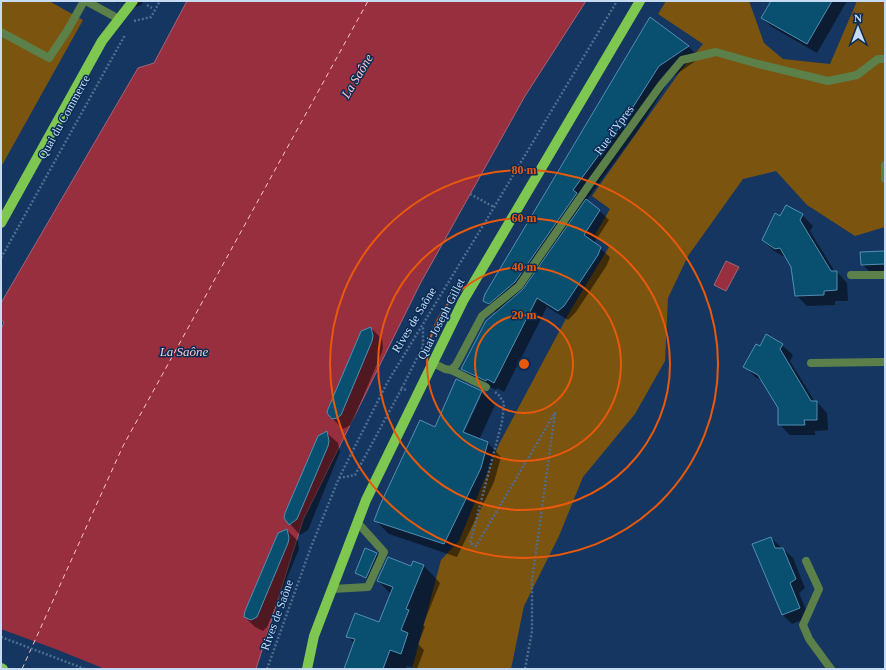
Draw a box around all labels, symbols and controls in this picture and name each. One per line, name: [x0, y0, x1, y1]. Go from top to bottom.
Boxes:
north arrow: [838, 8, 878, 48]
text: N: [854, 12, 862, 24]
water label: La Saône: [338, 51, 376, 102]
street label: Quai du Commerce: [35, 73, 93, 161]
street label: Rue d'Ypres: [591, 102, 637, 158]
text: 80 m: [512, 163, 537, 177]
text: 60 m: [512, 211, 537, 225]
text: 40 m: [512, 260, 537, 274]
street label: Quai Joseph Gillet: [414, 275, 468, 362]
street label: Rives de Saône: [389, 285, 439, 355]
text: 20 m: [512, 308, 537, 322]
water label: La Saône: [159, 344, 209, 359]
centre of rings: [517, 357, 531, 371]
street label: Rives de Saône: [258, 578, 296, 652]

